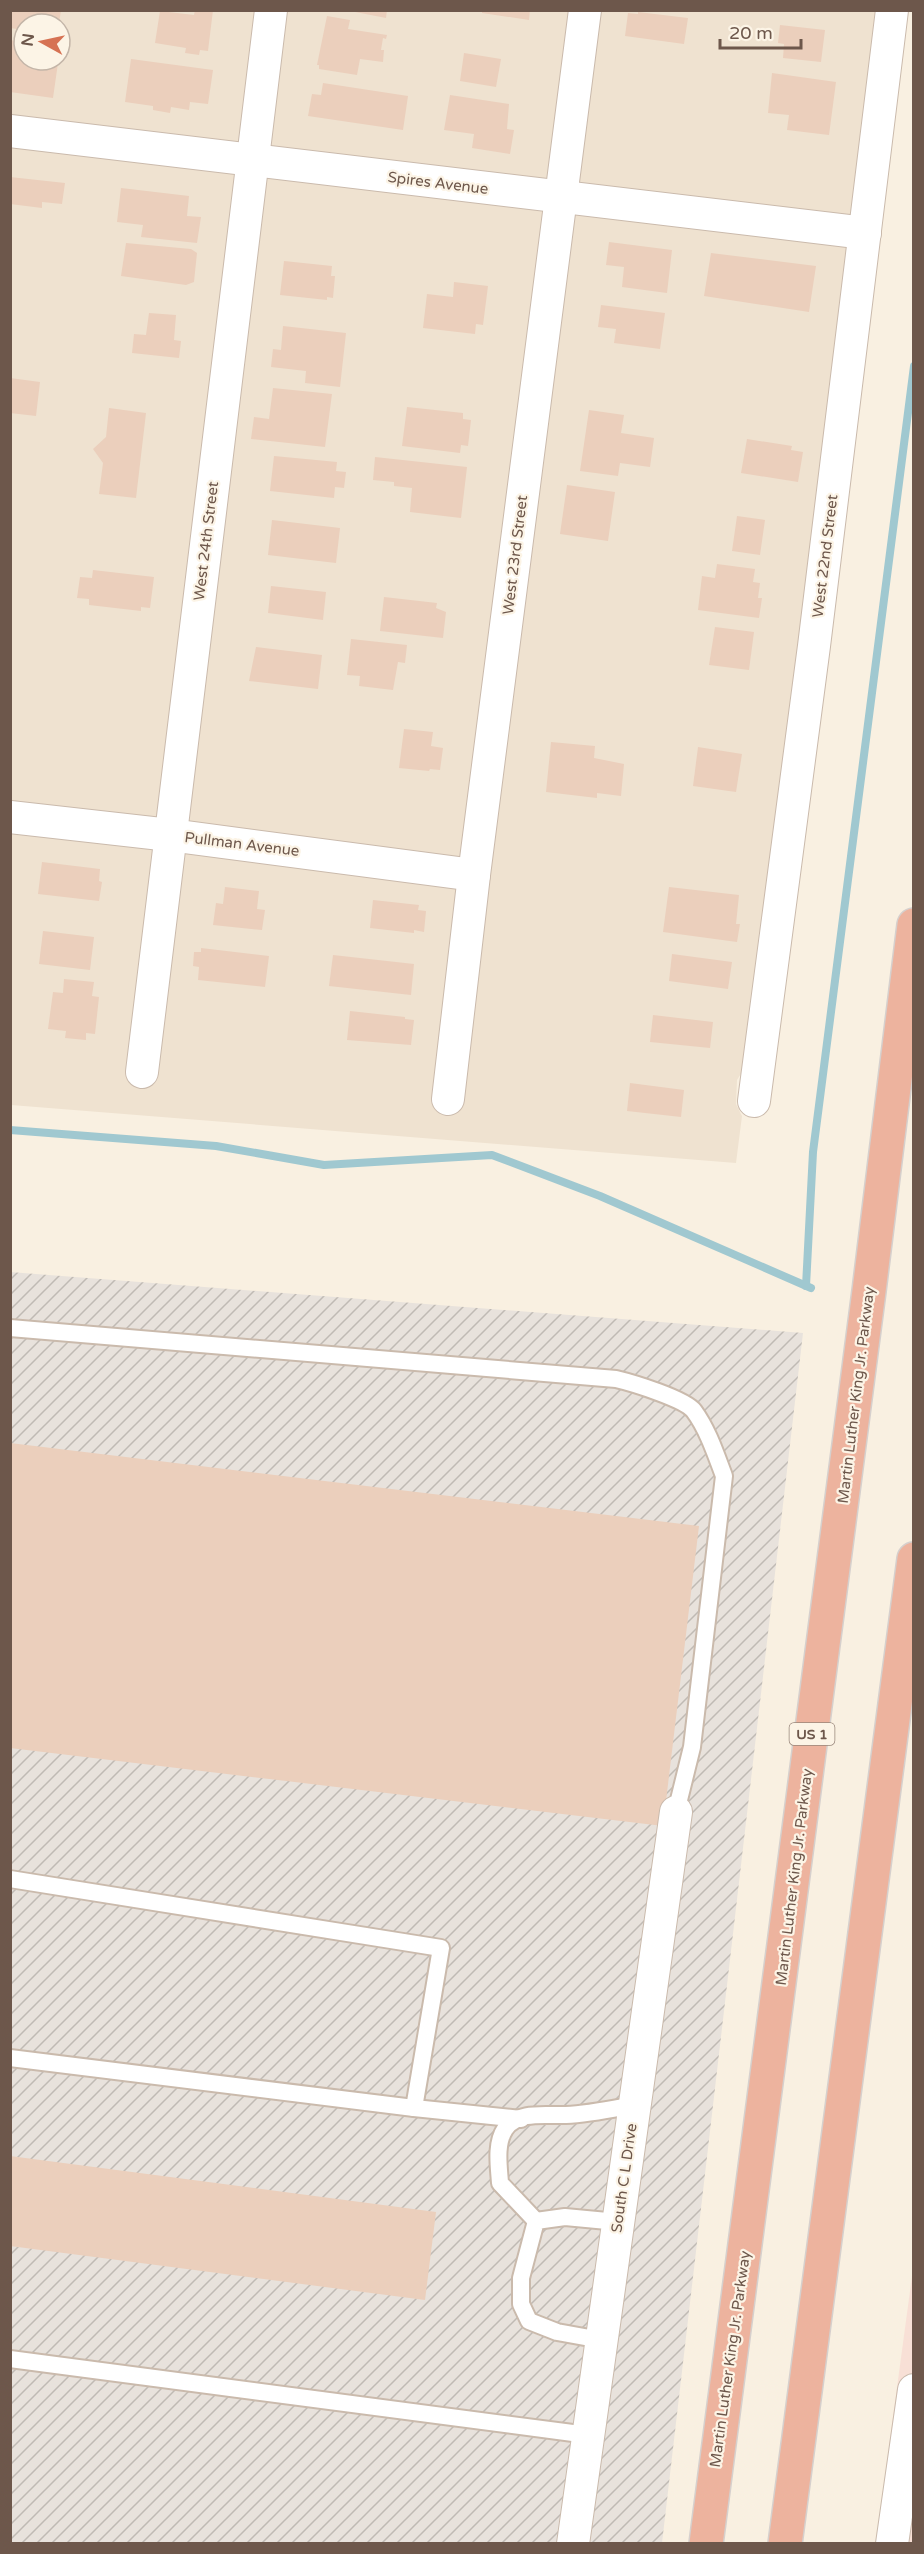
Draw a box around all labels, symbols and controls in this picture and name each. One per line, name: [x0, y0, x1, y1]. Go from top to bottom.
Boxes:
north arrow: [12, 12, 72, 72]
scale bar: [720, 12, 801, 50]
text: 20 m: [729, 22, 773, 44]
text: N: [17, 32, 39, 48]
street label: Spires Avenue: [387, 168, 489, 198]
street label: West 24th Street: [190, 480, 222, 602]
street label: West 22nd Street: [809, 493, 842, 619]
street label: West 23rd Street: [499, 494, 531, 616]
street label: Pullman Avenue: [184, 828, 300, 860]
street label: Martin Luther King Jr. Parkway: [834, 1285, 878, 1505]
road number: US 1: [790, 1723, 834, 1745]
street label: Martin Luther King Jr. Parkway: [772, 1767, 816, 1987]
street label: South C L Drive: [607, 2122, 641, 2234]
street label: Martin Luther King Jr. Parkway: [706, 2250, 754, 2468]

